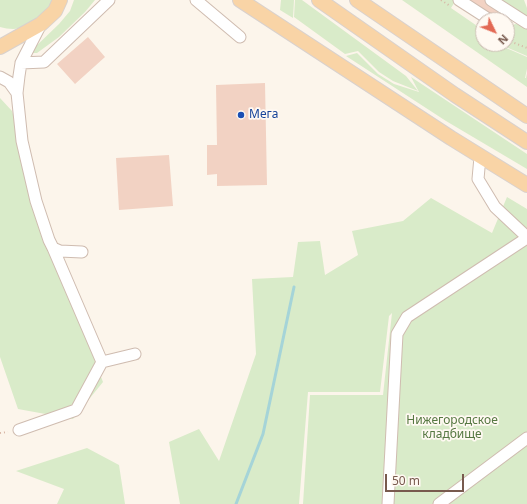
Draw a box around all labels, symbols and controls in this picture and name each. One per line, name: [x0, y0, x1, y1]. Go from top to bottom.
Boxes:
north arrow: [475, 12, 515, 52]
text: N: [495, 31, 512, 48]
place label: Мега: [249, 108, 278, 122]
marker: Мега: [236, 110, 246, 120]
park label: Нижегородское кладбище: [406, 414, 498, 442]
scale bar: [387, 466, 466, 492]
text: 50 m: [392, 472, 420, 489]

